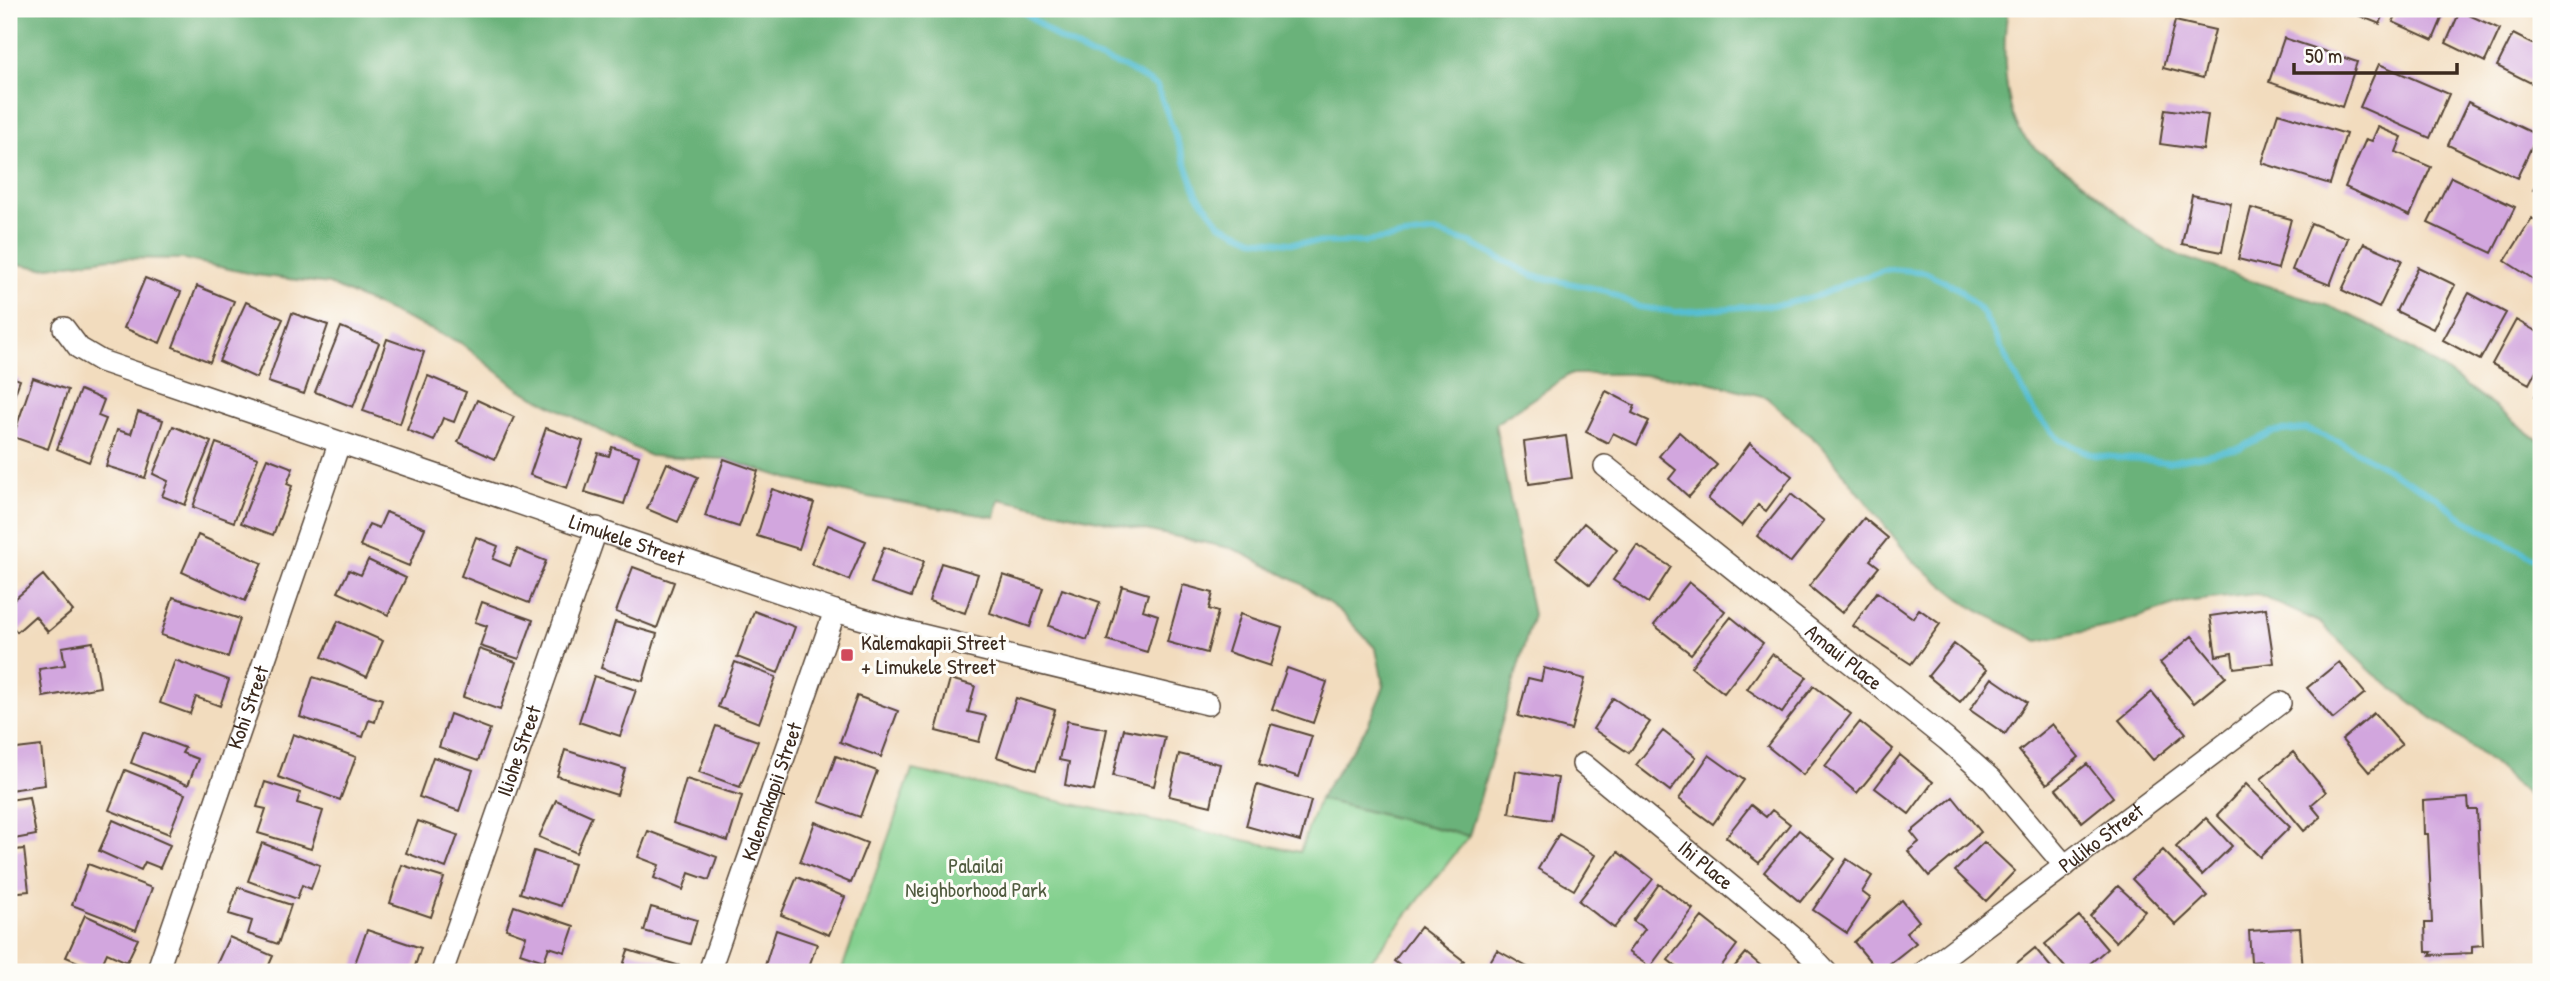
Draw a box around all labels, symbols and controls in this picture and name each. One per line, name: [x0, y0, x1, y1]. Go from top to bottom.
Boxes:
scale bar: [2294, 32, 2457, 76]
text: 50 m: [2305, 41, 2342, 70]
street label: Limukele Street: [565, 507, 689, 573]
street label: Amaui Place: [1799, 617, 1889, 697]
place label: Kalemakapii Street + Limukele Street: [861, 628, 1007, 681]
marker: Kalemakapii Street + Limukele Street: [839, 647, 855, 663]
street label: Kohi Street: [220, 661, 276, 753]
street label: Iliohe Street: [489, 701, 548, 800]
street label: Kalemakapii Street: [734, 718, 809, 865]
street label: Puliko Street: [2052, 796, 2150, 879]
street label: Ihi Place: [1672, 833, 1740, 896]
park label: Palailai Neighborhood Park: [905, 851, 1047, 904]

